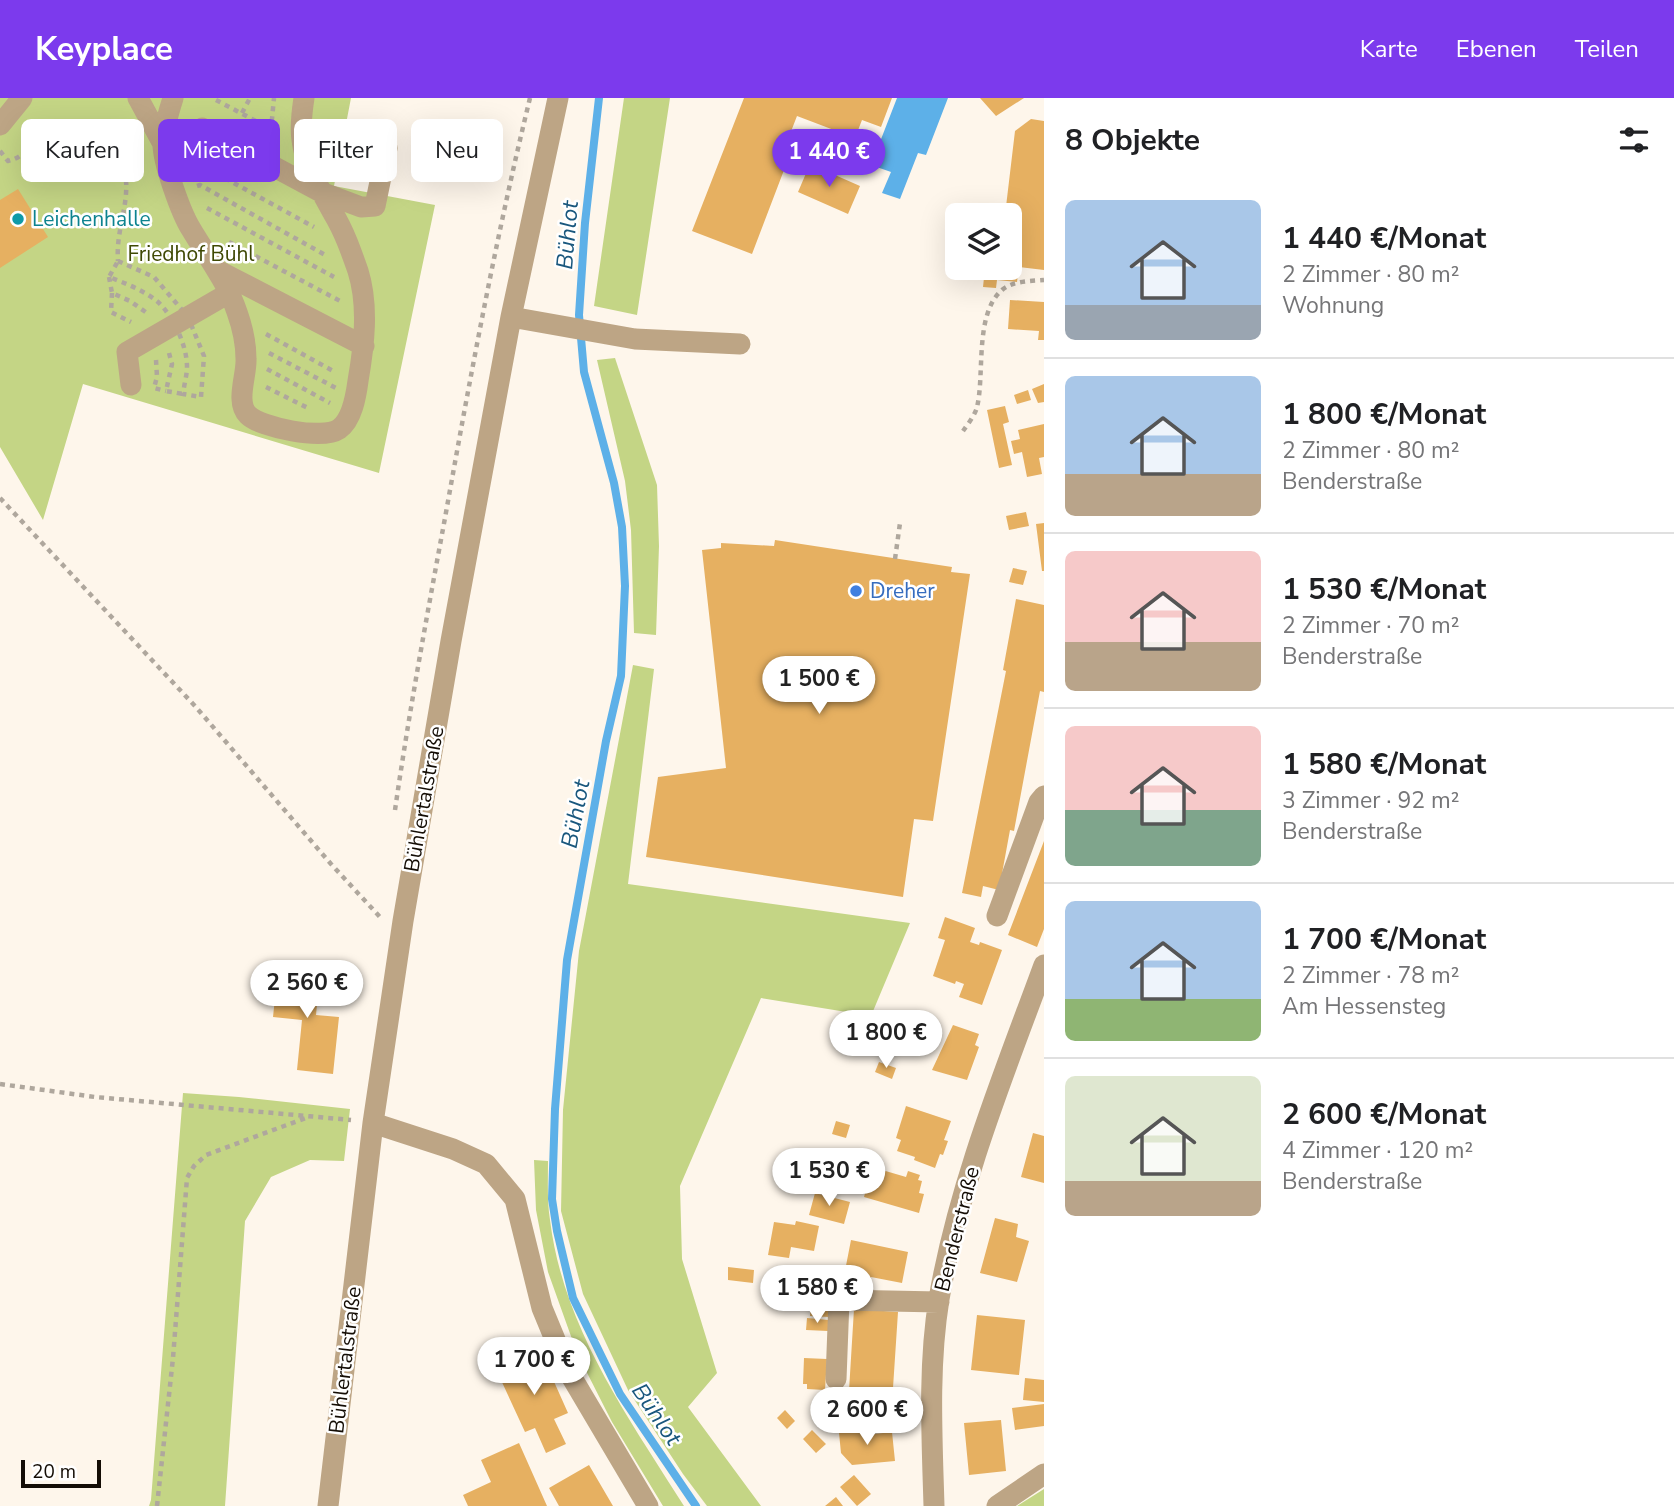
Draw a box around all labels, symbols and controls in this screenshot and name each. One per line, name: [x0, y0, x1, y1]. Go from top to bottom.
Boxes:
text: Keyplace: [35, 27, 173, 72]
text: Karte: [1360, 33, 1418, 65]
text: Ebenen: [1456, 33, 1537, 65]
text: Teilen: [1575, 33, 1639, 65]
chip: Kaufen: [21, 119, 144, 182]
chip: Mieten: [158, 119, 280, 182]
chip: Filter: [294, 119, 397, 182]
chip: Neu: [411, 119, 503, 182]
text: 8 Objekte: [1065, 120, 1200, 161]
icon: filters: [1615, 121, 1653, 159]
pin: 1 440 €: [764, 130, 894, 189]
text: 1 440 €: [788, 136, 870, 167]
water label: Bühlot: [549, 198, 586, 271]
map controls: [945, 203, 1022, 280]
button: layers: [945, 203, 1022, 280]
place label: Leichenhalle: [32, 205, 151, 233]
marker: Leichenhalle: [10, 211, 26, 227]
text: 1 440 €/Monat: [1282, 218, 1486, 259]
icon: home: [1121, 228, 1205, 312]
park label: Friedhof Bühl: [127, 240, 255, 268]
text: 2 Zimmer · 80 m²: [1282, 259, 1459, 290]
text: Wohnung: [1282, 290, 1384, 321]
text: 1 800 €/Monat: [1282, 394, 1486, 435]
icon: home: [1121, 404, 1205, 488]
text: 2 Zimmer · 80 m²: [1282, 435, 1459, 466]
text: Benderstraße: [1282, 466, 1422, 497]
text: 1 530 €/Monat: [1282, 569, 1486, 610]
place label: Dreher: [870, 577, 935, 605]
icon: home: [1121, 579, 1205, 663]
marker: Dreher: [848, 583, 864, 599]
text: 2 Zimmer · 70 m²: [1282, 610, 1459, 641]
text: Benderstraße: [1282, 641, 1422, 672]
pin: 1 500 €: [754, 656, 884, 716]
text: 1 500 €: [778, 663, 860, 694]
street label: Bühlertalstraße: [397, 724, 451, 874]
text: 1 580 €/Monat: [1282, 744, 1486, 785]
icon: home: [1121, 754, 1205, 838]
water label: Bühlot: [554, 776, 597, 851]
text: 3 Zimmer · 92 m²: [1282, 785, 1459, 816]
text: Benderstraße: [1282, 816, 1422, 847]
text: 1 700 €/Monat: [1282, 919, 1486, 960]
icon: home: [1121, 929, 1205, 1013]
pin: 2 560 €: [242, 960, 372, 1020]
text: 2 Zimmer · 78 m²: [1282, 960, 1459, 991]
text: 2 560 €: [266, 967, 348, 998]
text: Am Hessensteg: [1282, 991, 1446, 1022]
pin: 1 800 €: [821, 1010, 951, 1070]
text: 1 800 €: [845, 1017, 927, 1048]
text: 2 600 €/Monat: [1282, 1094, 1486, 1135]
icon: home: [1121, 1104, 1205, 1188]
text: 4 Zimmer · 120 m²: [1282, 1135, 1473, 1166]
pin: 1 530 €: [764, 1148, 894, 1208]
text: 1 530 €: [788, 1155, 870, 1186]
street label: Benderstraße: [928, 1163, 986, 1295]
text: Benderstraße: [1282, 1166, 1422, 1197]
pin: 1 580 €: [752, 1266, 882, 1325]
text: 1 580 €: [776, 1272, 858, 1303]
street label: Bühlertalstraße: [322, 1285, 368, 1435]
pin: 1 700 €: [469, 1338, 599, 1397]
text: 1 700 €: [493, 1344, 575, 1375]
water label: Bühlot: [624, 1377, 689, 1452]
pin: 2 600 €: [802, 1388, 932, 1447]
text: 2 600 €: [826, 1394, 908, 1425]
scale bar: [21, 1457, 102, 1489]
text: 20 m: [32, 1459, 76, 1485]

